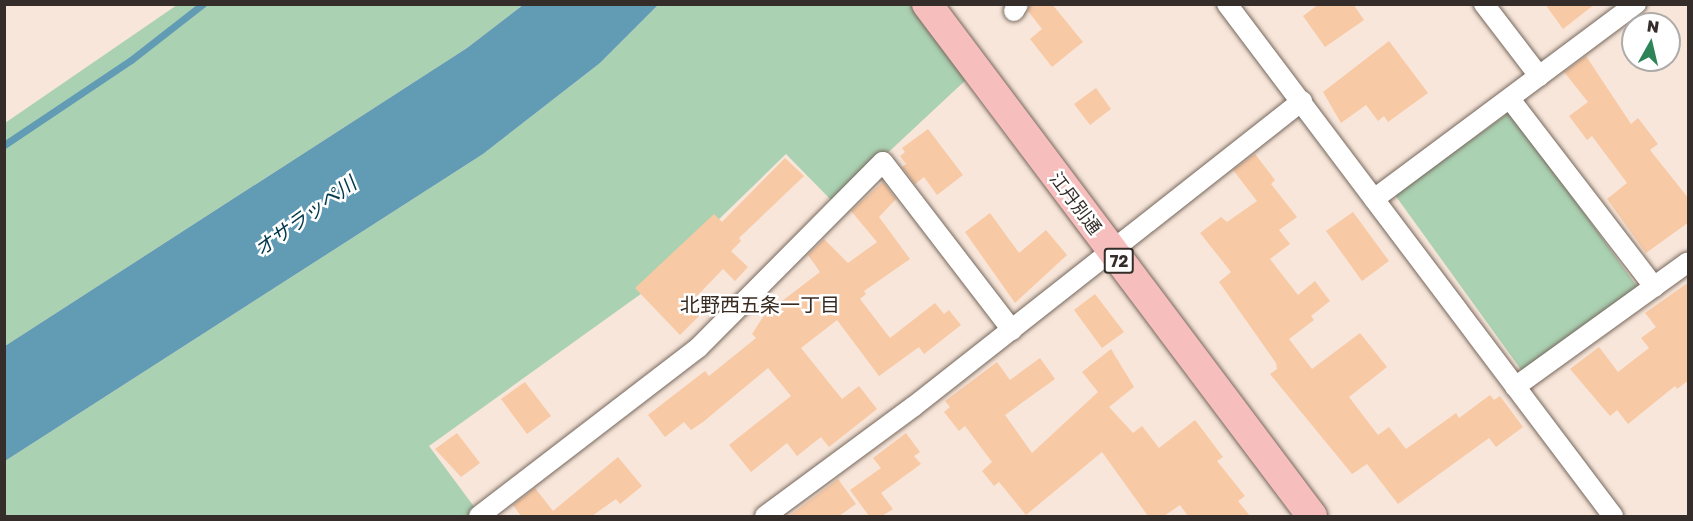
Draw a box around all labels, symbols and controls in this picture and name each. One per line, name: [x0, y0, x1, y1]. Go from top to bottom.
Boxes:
north arrow: [1621, 12, 1681, 72]
text: N: [1646, 15, 1661, 37]
street label: 江丹別通: [1046, 168, 1106, 238]
water label: オサラッペ川: [249, 171, 361, 261]
road number: 72: [1102, 248, 1136, 274]
district label: 北野西五条一丁目: [680, 292, 840, 316]

